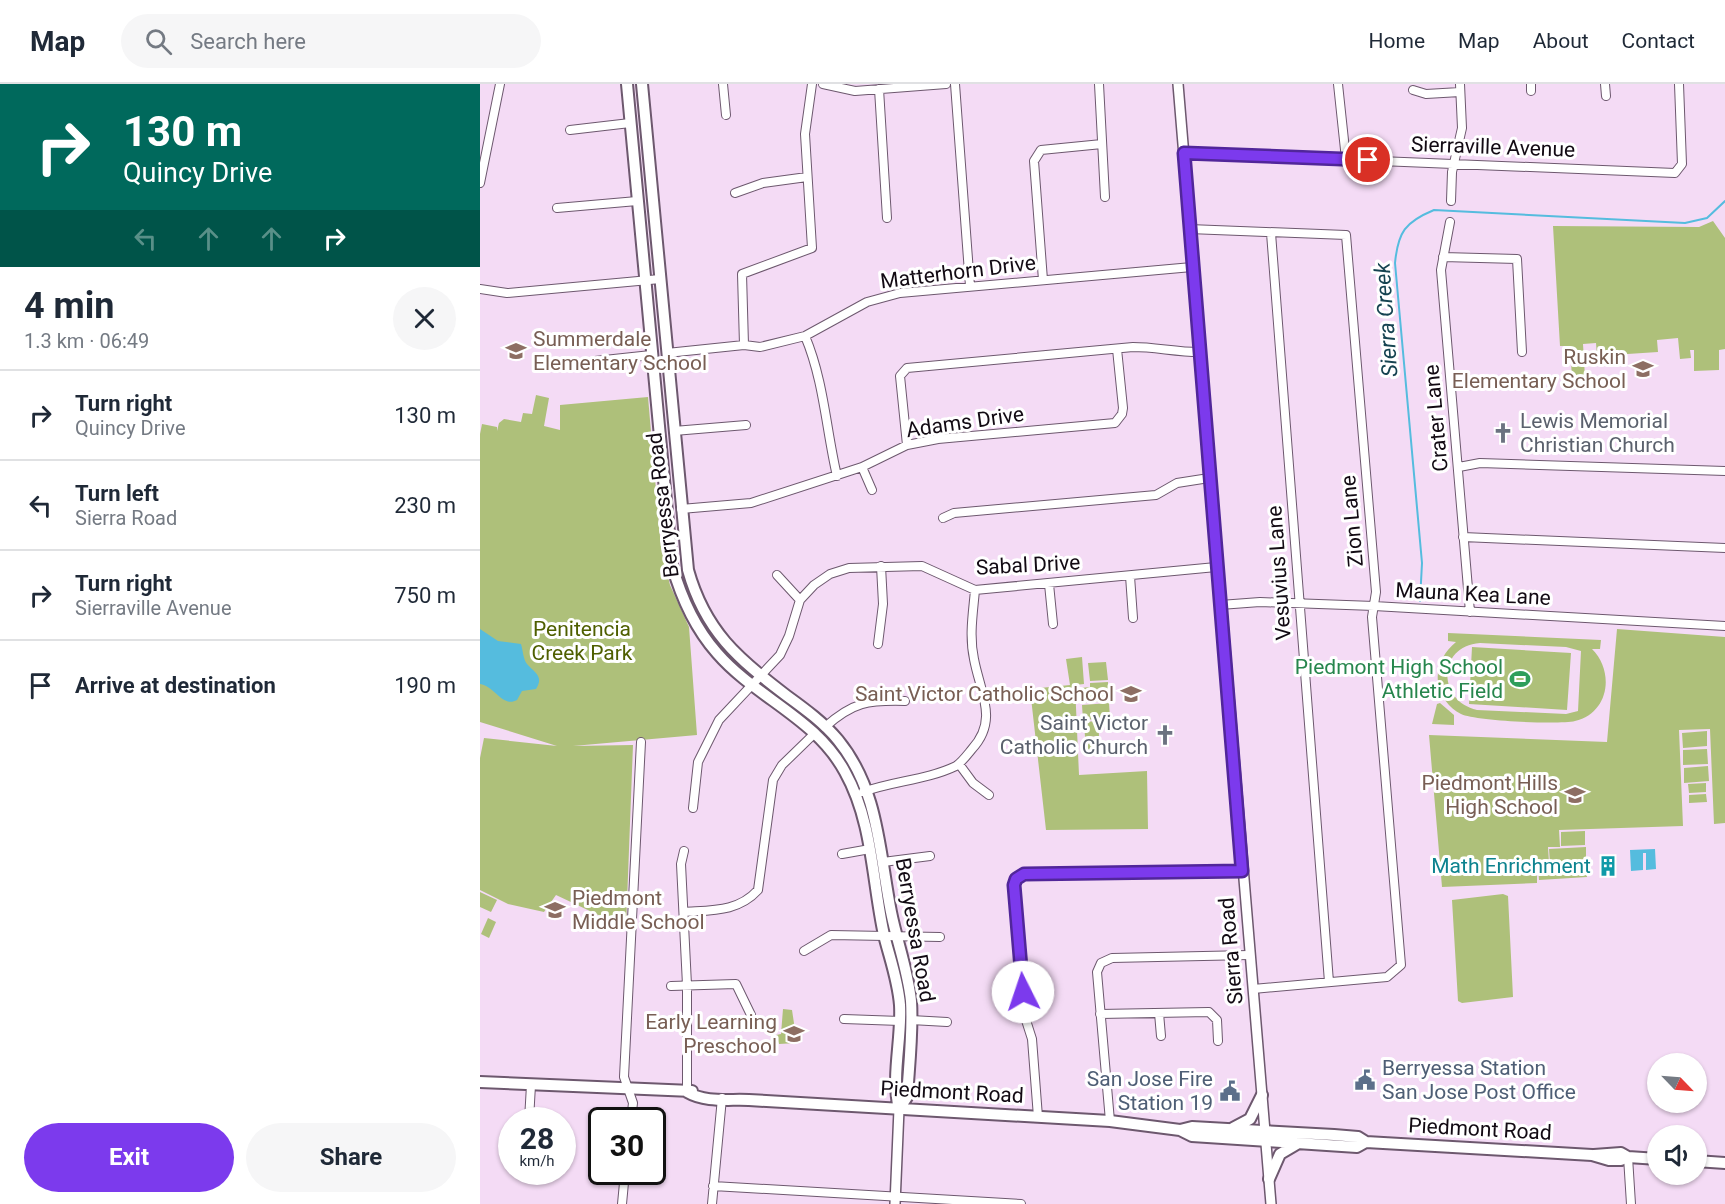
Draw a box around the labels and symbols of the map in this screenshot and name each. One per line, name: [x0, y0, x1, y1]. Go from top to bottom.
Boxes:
street label: Sierraville Avenue: [1410, 132, 1576, 162]
pin: [1342, 134, 1393, 185]
street label: Matterhorn Drive: [879, 251, 1037, 293]
water label: Sierra Creek: [1369, 261, 1402, 378]
place label: Summerdale Elementary School: [533, 327, 707, 375]
school or university icon: Summerdale Elementary School: [504, 339, 528, 363]
place label: Ruskin Elementary School: [1452, 345, 1626, 393]
school or university icon: Ruskin Elementary School: [1631, 357, 1655, 381]
street label: Crater Lane: [1419, 363, 1453, 473]
street label: Adams Drive: [905, 402, 1025, 442]
place label: Lewis Memorial Christian Church: [1520, 409, 1675, 457]
church icon: Lewis Memorial Christian Church: [1491, 421, 1515, 445]
street label: Berryessa Road: [642, 431, 684, 579]
street label: Zion Lane: [1336, 474, 1368, 568]
street label: Vesuvius Lane: [1262, 505, 1296, 641]
street label: Sabal Drive: [975, 550, 1081, 580]
street label: Mauna Kea Lane: [1395, 578, 1551, 610]
park label: Penitencia Creek Park: [531, 617, 633, 665]
place label: Piedmont High School Athletic Field: [1295, 655, 1503, 703]
sports icon: Piedmont High School Athletic Field: [1508, 667, 1532, 691]
place label: Saint Victor Catholic School: [855, 682, 1114, 706]
school or university icon: Saint Victor Catholic School: [1119, 682, 1143, 706]
place label: Saint Victor Catholic Church: [1000, 711, 1148, 759]
church icon: Saint Victor Catholic Church: [1153, 723, 1177, 747]
place label: Piedmont Hills High School: [1421, 771, 1558, 819]
school or university icon: Piedmont Hills High School: [1563, 783, 1587, 807]
place label: Math Enrichment: [1431, 854, 1591, 878]
building icon: Math Enrichment: [1596, 854, 1620, 878]
street label: Berryessa Road: [890, 856, 940, 1004]
place label: Piedmont Middle School: [572, 886, 705, 934]
street label: Sierra Road: [1214, 896, 1248, 1006]
school or university icon: Piedmont Middle School: [543, 898, 567, 922]
position arrow: [991, 960, 1055, 1024]
place label: Early Learning Preschool: [645, 1010, 777, 1058]
school or university icon: Early Learning Preschool: [782, 1022, 806, 1046]
north arrow: [1647, 1053, 1707, 1113]
place label: Berryessa Station San Jose Post Office: [1382, 1056, 1576, 1104]
place label: San Jose Fire Station 19: [1087, 1067, 1213, 1115]
public building icon: Berryessa Station San Jose Post Office: [1353, 1068, 1377, 1092]
street label: Piedmont Road: [880, 1076, 1024, 1108]
public building icon: San Jose Fire Station 19: [1218, 1079, 1242, 1103]
speed limit sign: 30: [588, 1107, 666, 1185]
street label: Piedmont Road: [1408, 1113, 1552, 1145]

